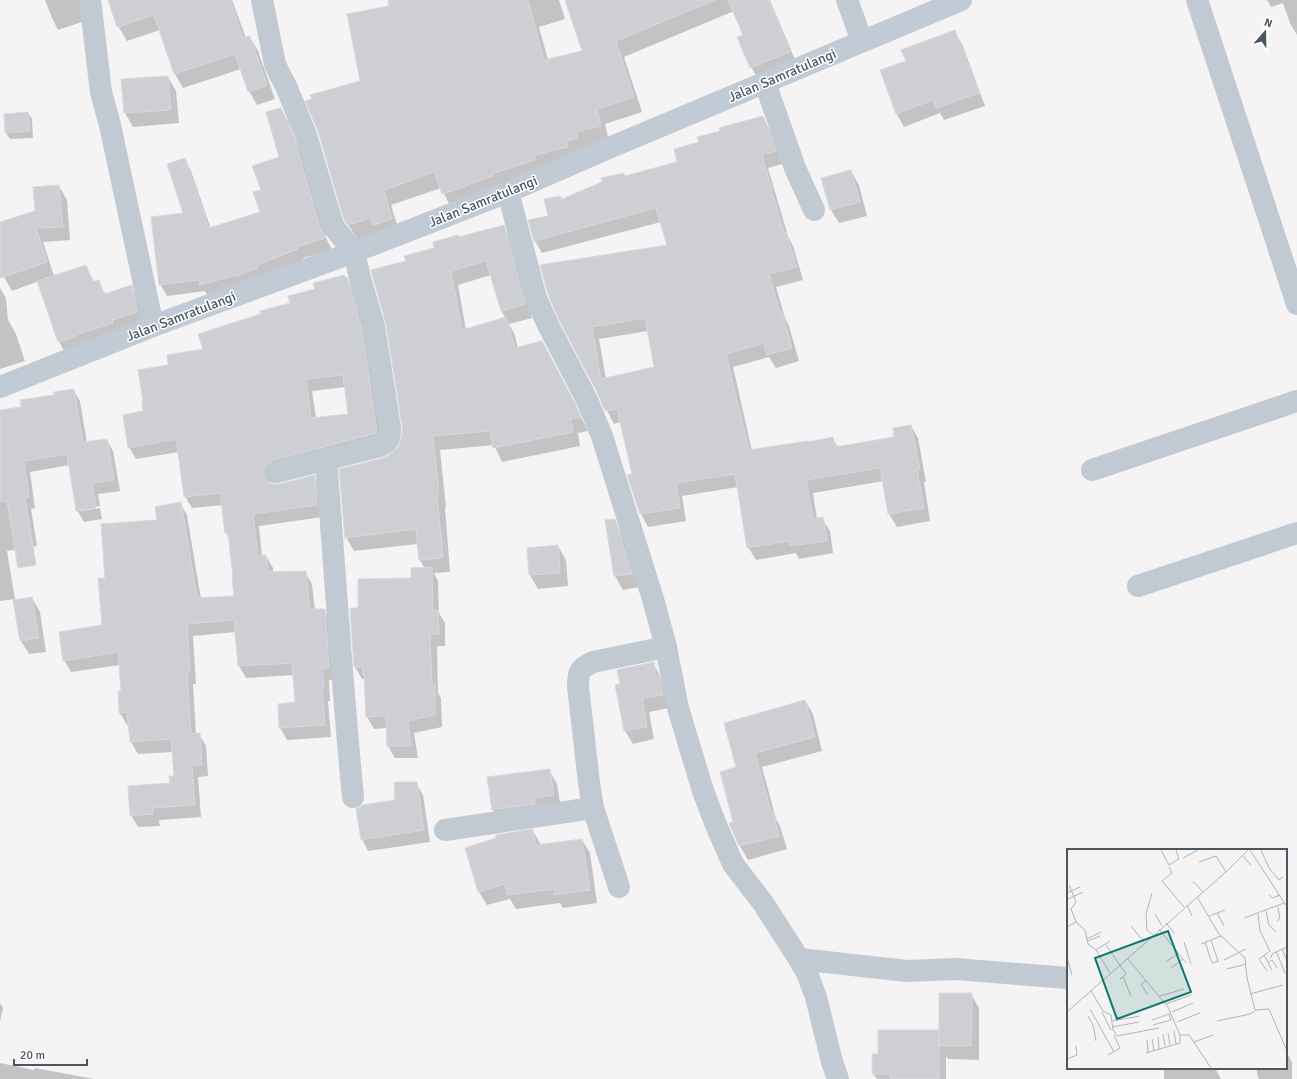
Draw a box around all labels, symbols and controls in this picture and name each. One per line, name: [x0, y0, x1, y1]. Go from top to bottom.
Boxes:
north arrow: [1245, 12, 1285, 52]
text: N: [1262, 16, 1274, 30]
street label: Jalan Samratulangi: [726, 45, 839, 106]
street label: Jalan Samratulangi: [426, 172, 540, 231]
street label: Jalan Samratulangi: [124, 288, 238, 345]
inset map: [1067, 849, 1287, 1069]
scale bar: [14, 1041, 87, 1067]
text: 20 m: [20, 1048, 45, 1063]

